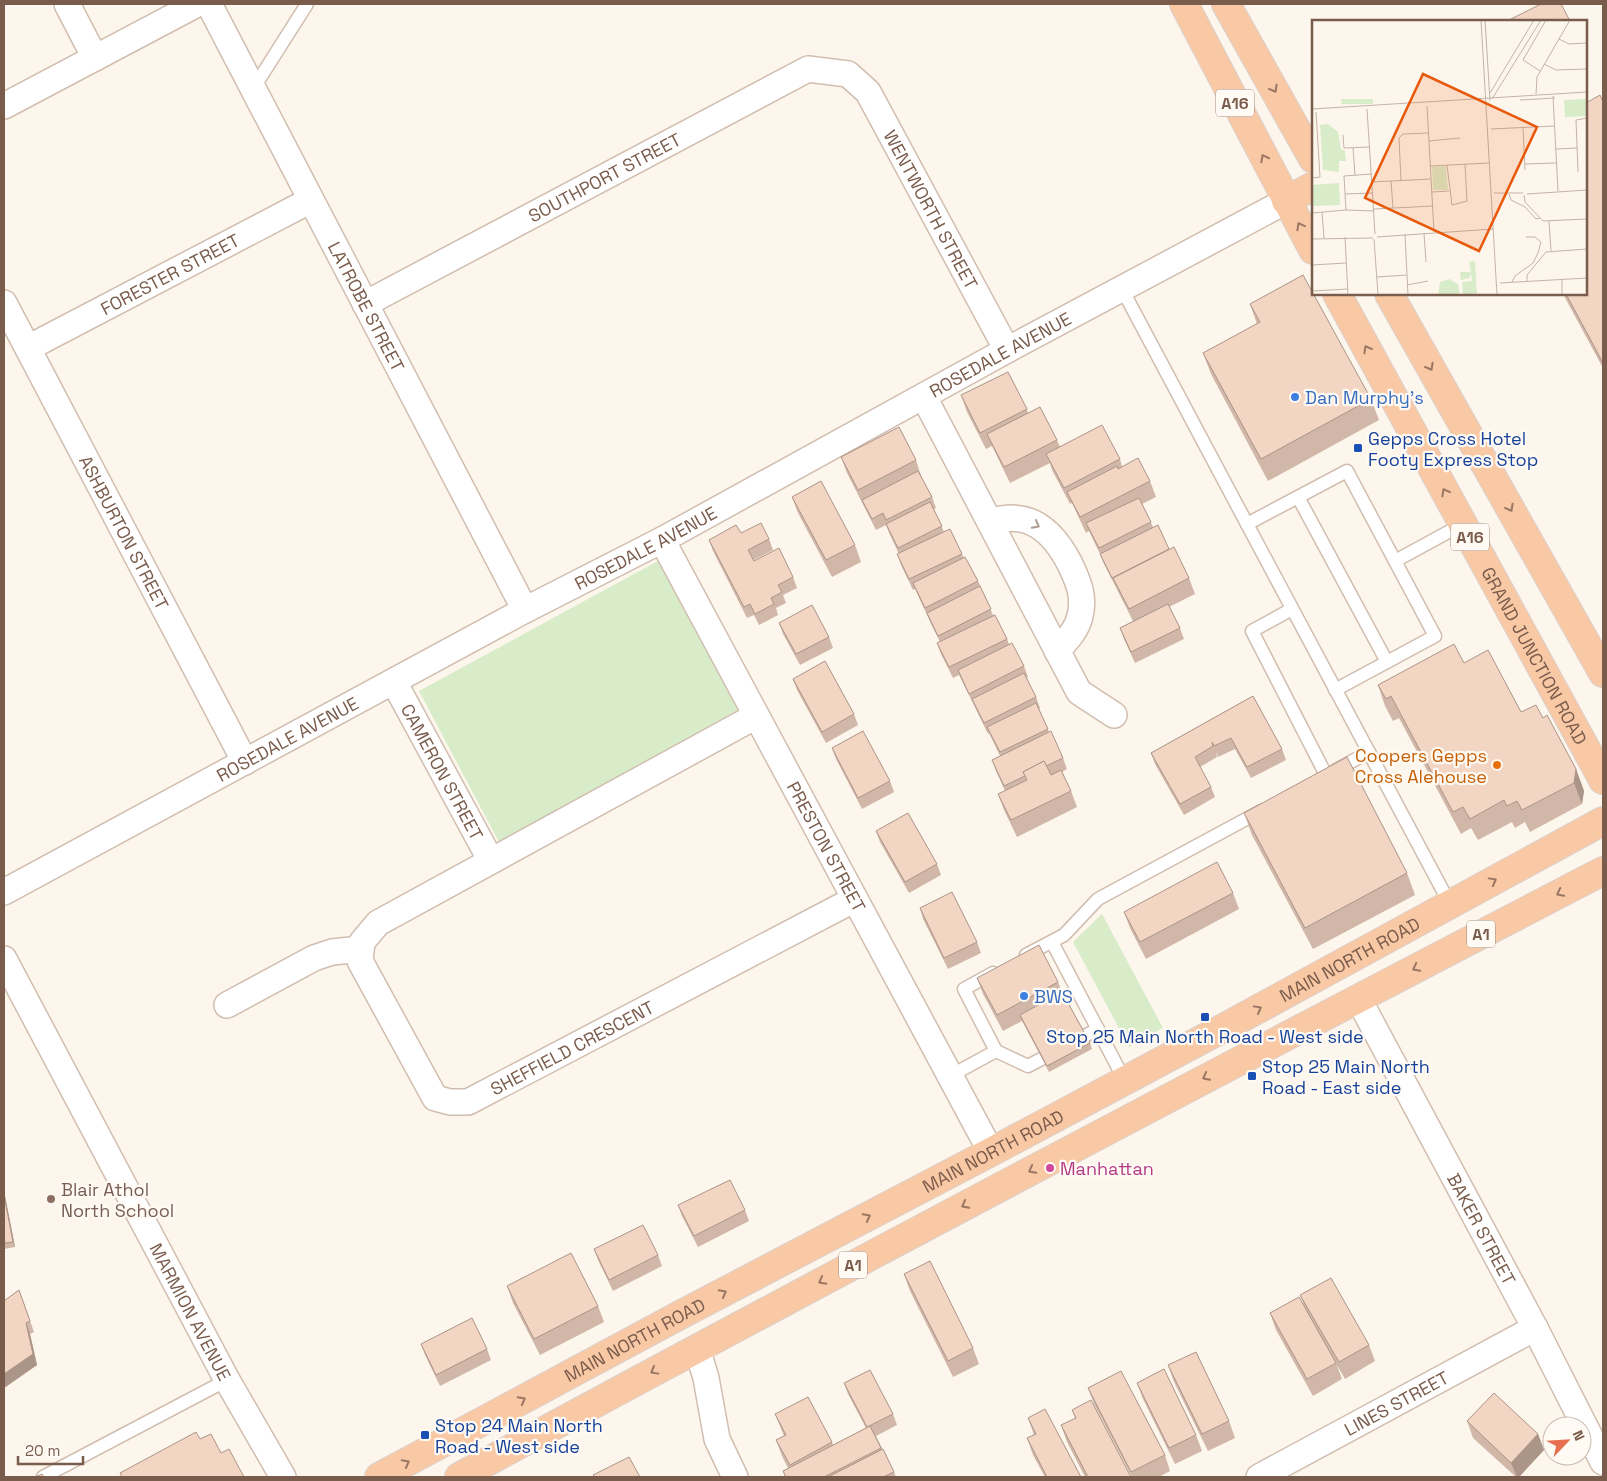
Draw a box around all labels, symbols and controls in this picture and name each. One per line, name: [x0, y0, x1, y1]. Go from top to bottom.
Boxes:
inset map: [1312, 20, 1587, 295]
one-way arrow: [1268, 84, 1278, 93]
road number: A16: [1216, 90, 1254, 116]
street label: WENTWORTH STREET: [879, 126, 984, 293]
street label: SOUTHPORT STREET: [524, 127, 685, 227]
one-way arrow: [1260, 154, 1270, 163]
one-way arrow: [1296, 222, 1306, 231]
street label: FORESTER STREET: [96, 228, 244, 320]
street label: LATROBE STREET: [323, 237, 410, 376]
street label: ROSEDALE AVENUE: [925, 307, 1075, 402]
one-way arrow: [1364, 346, 1374, 355]
one-way arrow: [1424, 361, 1434, 370]
place label: Dan Murphy's: [1305, 386, 1424, 409]
marker: Dan Murphy's: [1289, 391, 1301, 403]
place label: Gepps Cross Hotel Footy Express Stop: [1368, 427, 1538, 471]
marker: Gepps Cross Hotel Footy Express Stop: [1352, 442, 1364, 454]
street label: ASHBURTON STREET: [74, 451, 175, 614]
one-way arrow: [1442, 488, 1452, 497]
street label: ROSEDALE AVENUE: [570, 501, 721, 594]
one-way arrow: [1504, 503, 1514, 512]
one-way arrow: [1031, 519, 1040, 529]
road number: A16: [1451, 524, 1489, 550]
street label: GRAND JUNCTION ROAD: [1477, 563, 1593, 748]
street label: ROSEDALE AVENUE: [212, 691, 362, 786]
street label: CAMERON STREET: [396, 699, 489, 844]
place label: Coopers Gepps Cross Alehouse: [1355, 744, 1487, 788]
marker: Coopers Gepps Cross Alehouse: [1491, 759, 1503, 771]
street label: PRESTON STREET: [782, 777, 871, 916]
one-way arrow: [1488, 877, 1497, 887]
one-way arrow: [1556, 887, 1565, 897]
street label: MAIN NORTH ROAD: [1275, 912, 1424, 1007]
road number: A1: [1467, 921, 1495, 948]
one-way arrow: [1412, 962, 1421, 972]
place label: BWS: [1034, 985, 1073, 1008]
marker: BWS: [1018, 990, 1030, 1002]
street label: SHEFFIELD CRESCENT: [486, 995, 658, 1100]
one-way arrow: [1253, 1005, 1262, 1015]
marker: Stop 25 Main North Road - West side: [1199, 1011, 1211, 1023]
place label: Stop 25 Main North Road - West side: [1046, 1025, 1364, 1048]
place label: Stop 25 Main North Road - East side: [1262, 1055, 1430, 1099]
marker: Stop 25 Main North Road - East side: [1246, 1070, 1258, 1082]
one-way arrow: [1203, 1071, 1212, 1081]
street label: MAIN NORTH ROAD: [918, 1104, 1067, 1198]
place label: Manhattan: [1060, 1157, 1154, 1180]
marker: Manhattan: [1044, 1162, 1056, 1174]
one-way arrow: [1028, 1164, 1037, 1174]
street label: BAKER STREET: [1442, 1169, 1521, 1289]
place label: Blair Athol North School: [61, 1178, 174, 1222]
marker: Blair Athol North School: [45, 1193, 57, 1205]
one-way arrow: [962, 1199, 971, 1209]
one-way arrow: [862, 1213, 871, 1223]
street label: MARMION AVENUE: [145, 1239, 237, 1384]
road number: A1: [839, 1252, 867, 1278]
one-way arrow: [818, 1275, 827, 1285]
one-way arrow: [718, 1289, 727, 1299]
street label: MAIN NORTH ROAD: [560, 1293, 709, 1387]
one-way arrow: [650, 1365, 659, 1375]
street label: LINES STREET: [1340, 1365, 1453, 1440]
one-way arrow: [517, 1396, 526, 1406]
place label: Stop 24 Main North Road - West side: [435, 1414, 603, 1458]
north arrow: [1542, 1416, 1592, 1466]
text: N: [1569, 1427, 1589, 1444]
marker: Stop 24 Main North Road - West side: [419, 1429, 431, 1441]
scale bar: [18, 1434, 82, 1466]
text: 20 m: [25, 1441, 60, 1460]
one-way arrow: [401, 1459, 410, 1469]

